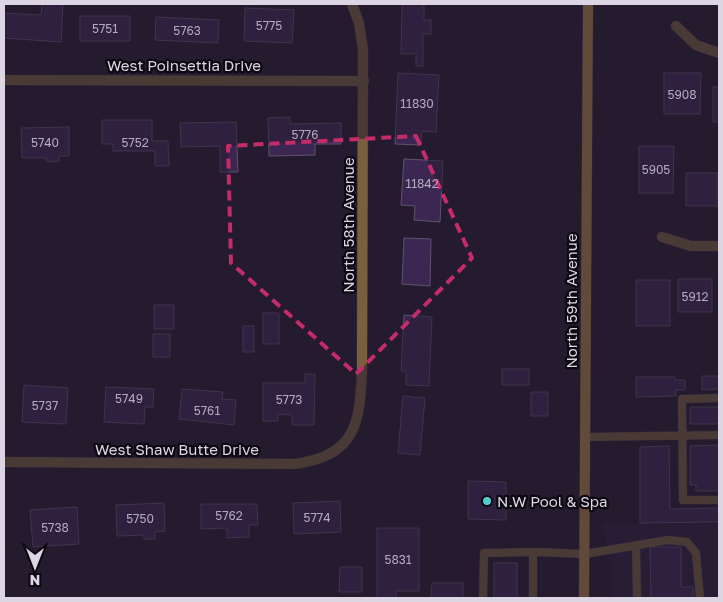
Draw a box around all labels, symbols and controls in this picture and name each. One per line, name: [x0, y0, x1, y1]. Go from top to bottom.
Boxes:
house number: 5775: [256, 18, 282, 33]
house number: 5751: [92, 21, 118, 36]
house number: 5763: [173, 23, 201, 38]
street label: West Poinsettia Drive: [107, 56, 261, 74]
house number: 5908: [668, 87, 696, 102]
house number: 11830: [400, 96, 434, 111]
house number: 5776: [292, 127, 318, 142]
house number: 5740: [31, 135, 59, 150]
house number: 5752: [121, 135, 149, 150]
street label: North 58th Avenue: [339, 157, 357, 293]
house number: 5905: [642, 162, 670, 177]
house number: 11842: [405, 176, 439, 191]
street label: North 59th Avenue: [562, 233, 580, 369]
house number: 5912: [681, 289, 709, 304]
house number: 5749: [115, 391, 143, 406]
house number: 5773: [276, 392, 302, 407]
house number: 5737: [32, 398, 58, 413]
house number: 5761: [194, 403, 220, 418]
street label: West Shaw Butte Drive: [95, 440, 259, 458]
place label: N.W Pool & Spa: [497, 492, 607, 510]
marker: N.W Pool & Spa: [481, 495, 493, 507]
house number: 5762: [215, 508, 243, 523]
house number: 5774: [303, 510, 331, 525]
house number: 5750: [126, 511, 154, 526]
house number: 5738: [41, 520, 69, 535]
north arrow: [10, 542, 60, 592]
house number: 5831: [384, 552, 412, 567]
text: N: [30, 572, 40, 589]

